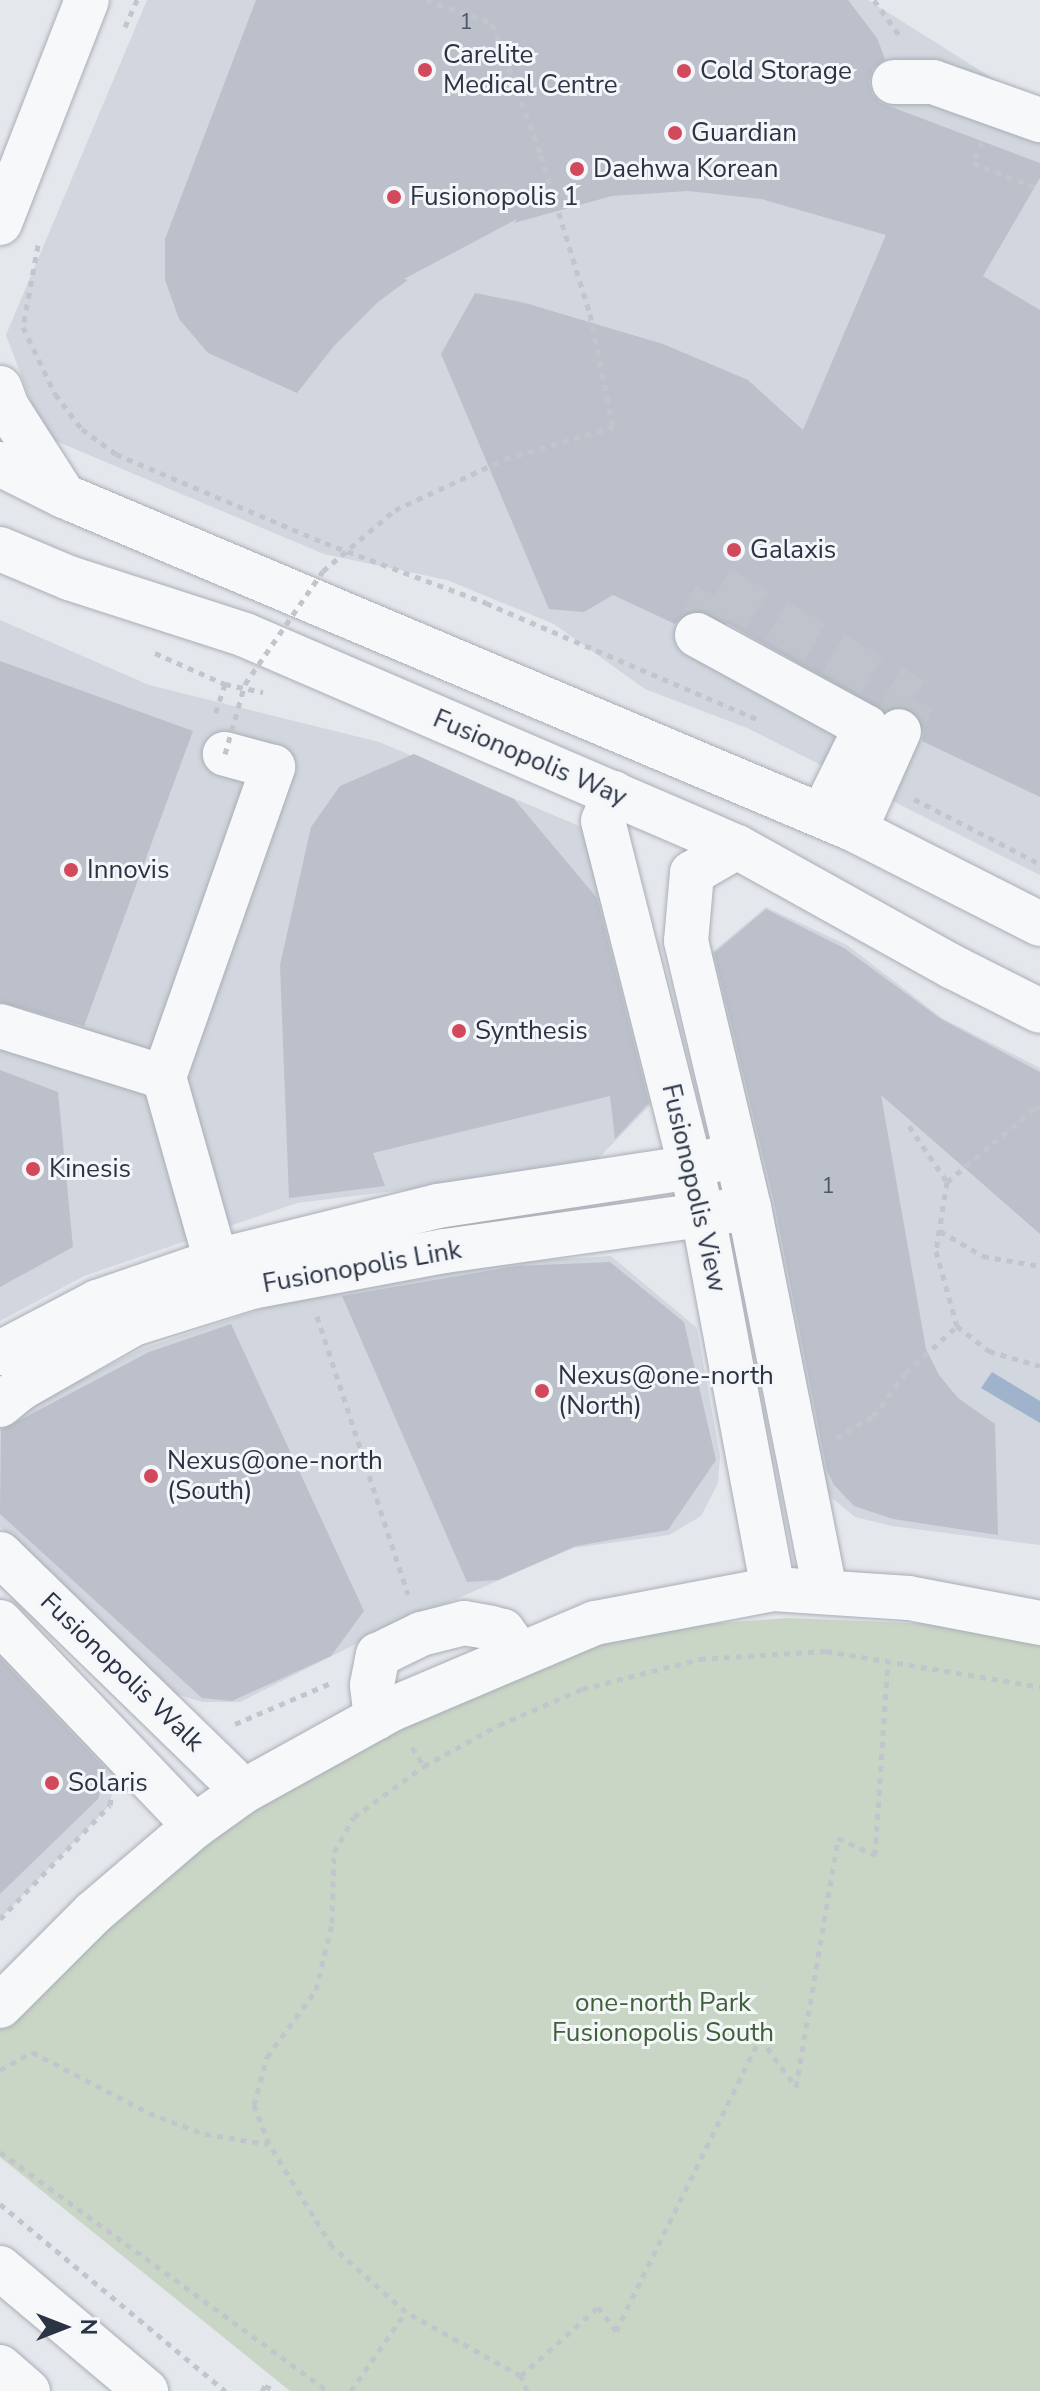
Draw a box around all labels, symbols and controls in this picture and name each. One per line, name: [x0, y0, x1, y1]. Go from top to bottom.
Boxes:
house number: 1: [459, 10, 473, 36]
place label: Carelite Medical Centre: [443, 39, 618, 100]
place label: Cold Storage: [700, 55, 852, 87]
marker: Carelite Medical Centre: [414, 59, 436, 81]
marker: Cold Storage: [675, 62, 693, 80]
place label: Guardian: [691, 117, 797, 149]
marker: Guardian: [666, 124, 684, 142]
place label: Daehwa Korean: [593, 153, 779, 185]
marker: Daehwa Korean: [568, 160, 586, 178]
place label: Fusionopolis 1: [410, 181, 579, 213]
marker: Fusionopolis 1: [385, 188, 403, 206]
place label: Galaxis: [750, 534, 836, 566]
marker: Galaxis: [725, 541, 743, 559]
street label: Fusionopolis Way: [428, 703, 632, 813]
place label: Innovis: [87, 854, 169, 886]
marker: Innovis: [62, 861, 80, 879]
place label: Synthesis: [475, 1015, 588, 1047]
marker: Synthesis: [450, 1022, 468, 1040]
street label: Fusionopolis View: [655, 1081, 733, 1295]
place label: Kinesis: [49, 1153, 131, 1185]
marker: Kinesis: [24, 1160, 42, 1178]
house number: 1: [821, 1174, 835, 1200]
street label: Fusionopolis Link: [260, 1234, 464, 1300]
place label: Nexus@one-north (North): [558, 1360, 774, 1422]
marker: Nexus@one-north (North): [533, 1382, 551, 1400]
place label: Nexus@one-north (South): [167, 1445, 383, 1506]
marker: Nexus@one-north (South): [142, 1467, 160, 1485]
street label: Fusionopolis Walk: [34, 1586, 210, 1758]
place label: Solaris: [68, 1767, 148, 1799]
marker: Solaris: [43, 1774, 61, 1792]
park label: one-north Park Fusionopolis South: [552, 1987, 774, 2048]
north arrow: [24, 2287, 104, 2367]
text: N: [73, 2319, 103, 2335]

